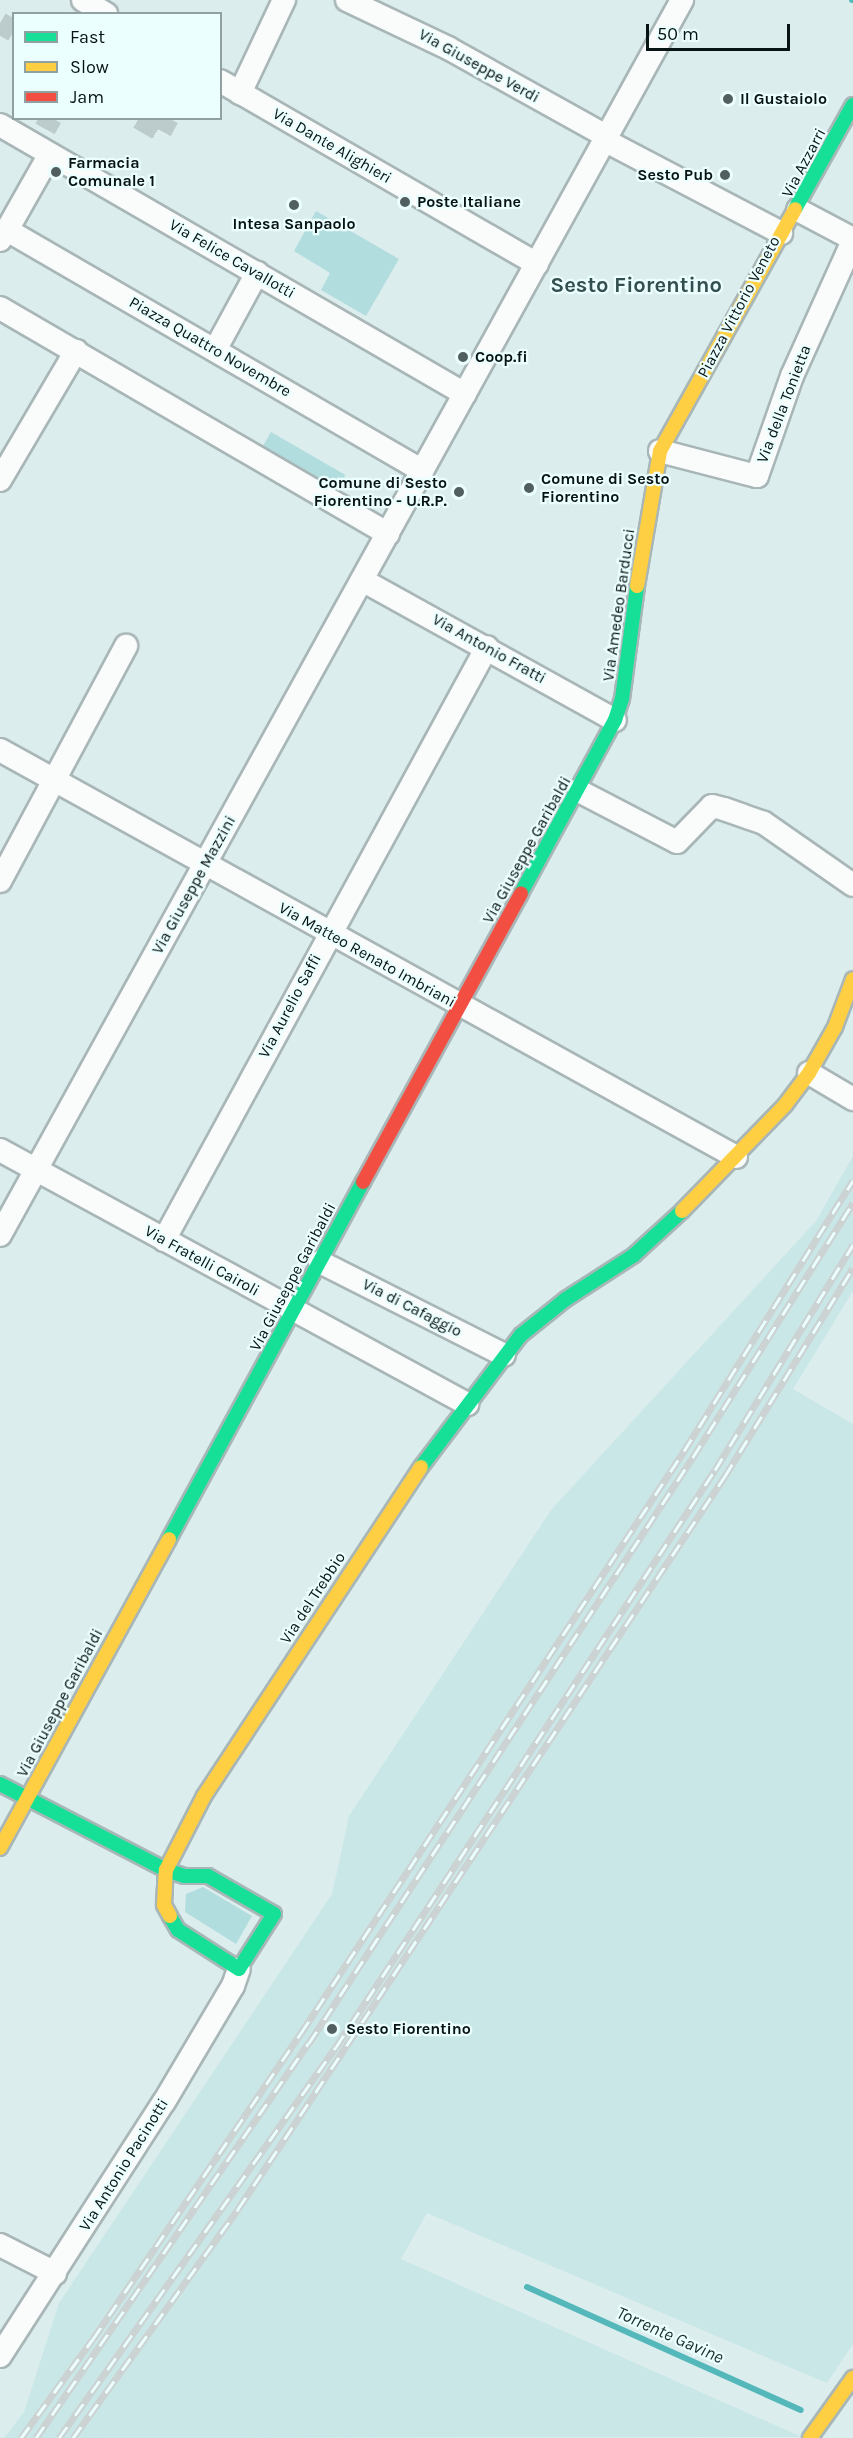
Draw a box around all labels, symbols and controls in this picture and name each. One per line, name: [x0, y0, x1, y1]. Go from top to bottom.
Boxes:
legend: [12, 12, 222, 120]
scale bar: [649, 12, 793, 50]
text: 50 m: [657, 23, 699, 45]
street label: Via Giuseppe Verdi: [415, 25, 543, 107]
text: Fast: [70, 26, 105, 48]
text: Slow: [70, 56, 109, 78]
text: Jam: [70, 86, 104, 108]
place label: Il Gustaiolo: [740, 89, 827, 109]
marker: Il Gustaiolo: [721, 92, 735, 106]
street label: Via Dante Alighieri: [269, 104, 395, 188]
street label: Via Azzarri: [778, 125, 830, 201]
place label: Farmacia Comunale 1: [68, 153, 155, 191]
marker: Farmacia Comunale 1: [49, 165, 63, 179]
place label: Sesto Pub: [637, 165, 713, 185]
marker: Sesto Pub: [718, 168, 732, 182]
place label: Poste Italiane: [417, 192, 521, 212]
marker: Poste Italiane: [398, 195, 412, 209]
marker: Intesa Sanpaolo: [287, 198, 301, 212]
place label: Intesa Sanpaolo: [232, 214, 356, 234]
street label: Via Felice Cavallotti: [166, 215, 298, 303]
street label: Piazza Vittorio Veneto: [694, 233, 784, 381]
district label: Sesto Fiorentino: [550, 273, 722, 299]
street label: Piazza Quattro Novembre: [126, 293, 294, 401]
street label: Via della Tonietta: [753, 342, 815, 466]
place label: Coop.fi: [475, 347, 528, 367]
marker: Coop.fi: [456, 350, 470, 364]
place label: Comune di Sesto Fiorentino: [541, 469, 670, 507]
place label: Comune di Sesto Fiorentino - U.R.P.: [314, 473, 447, 511]
marker: Comune di Sesto Fiorentino: [522, 481, 536, 495]
marker: Comune di Sesto Fiorentino - U.R.P.: [452, 485, 466, 499]
street label: Via Amedeo Barducci: [599, 527, 639, 683]
street label: Via Antonio Fratti: [429, 610, 549, 688]
street label: Via Giuseppe Garibaldi: [479, 773, 575, 927]
street label: Via Giuseppe Mazzini: [148, 812, 240, 958]
street label: Via Matteo Renato Imbriani: [275, 898, 459, 1012]
street label: Via Aurelio Saffi: [254, 951, 326, 1061]
street label: Via Giuseppe Garibaldi: [246, 1200, 340, 1354]
street label: Via Fratelli Cairoli: [141, 1222, 263, 1300]
street label: Via di Cafaggio: [359, 1275, 465, 1341]
street label: Via del Trebbio: [276, 1548, 350, 1648]
street label: Via Giuseppe Garibaldi: [13, 1626, 107, 1780]
place label: Sesto Fiorentino: [346, 2019, 471, 2039]
marker: Sesto Fiorentino: [323, 2020, 341, 2038]
street label: Via Antonio Pacinotti: [75, 2095, 173, 2235]
water label: Torrente Gavine: [613, 2302, 727, 2368]

